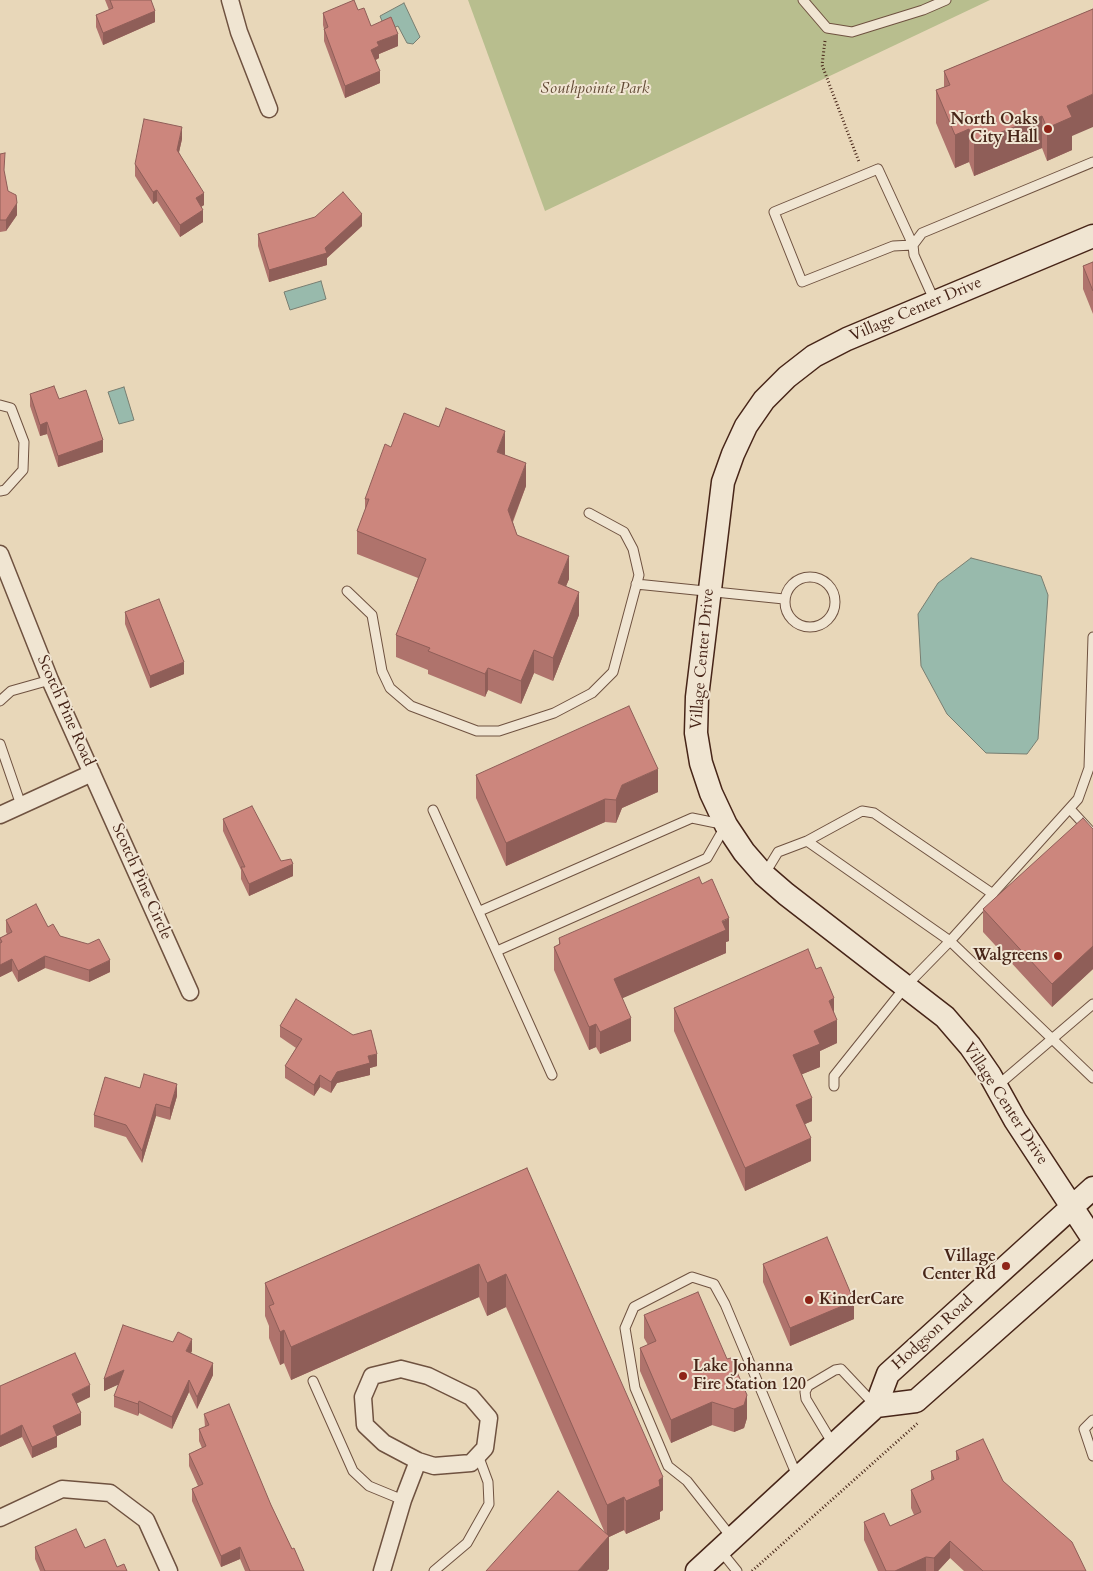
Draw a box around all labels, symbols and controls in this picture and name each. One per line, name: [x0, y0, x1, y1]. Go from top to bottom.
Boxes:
park label: Southpointe Park: [541, 79, 649, 99]
place label: North Oaks City Hall: [950, 110, 1038, 148]
marker: North Oaks City Hall: [1042, 123, 1054, 135]
street label: Village Center Drive: [847, 274, 985, 346]
street label: Village Center Drive: [687, 588, 719, 730]
street label: Scotch Pine Road: [32, 653, 98, 769]
street label: Scotch Pine Circle: [107, 821, 175, 943]
place label: Walgreens: [973, 946, 1048, 966]
marker: Walgreens: [1052, 950, 1064, 962]
street label: Village Center Drive: [958, 1039, 1052, 1169]
place label: Village Center Rd: [922, 1247, 996, 1285]
marker: Village Center Rd: [1000, 1260, 1012, 1272]
place label: KinderCare: [819, 1290, 904, 1310]
street label: Hodgson Road: [889, 1292, 977, 1374]
marker: KinderCare: [803, 1294, 815, 1306]
place label: Lake Johanna Fire Station 120: [693, 1357, 806, 1395]
marker: Lake Johanna Fire Station 120: [677, 1370, 689, 1382]

